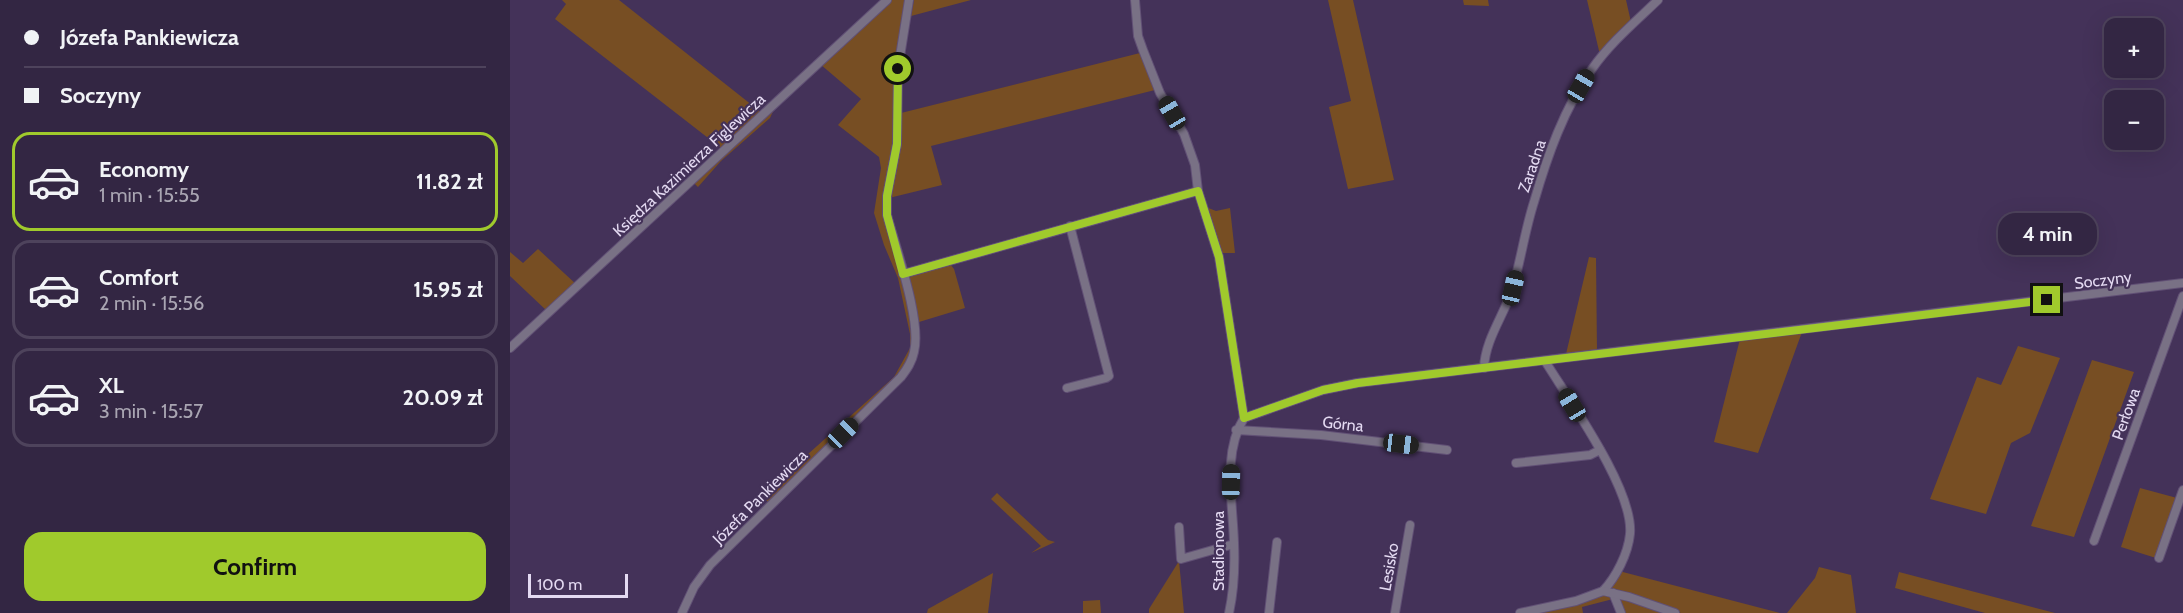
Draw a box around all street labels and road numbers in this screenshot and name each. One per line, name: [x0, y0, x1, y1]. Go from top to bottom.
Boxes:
street label: Księdza Kazimierza Figlewicza: [609, 89, 769, 241]
street label: Zaradna: [1514, 137, 1550, 195]
street label: Soczyny: [2073, 267, 2133, 293]
street label: Perłowa: [2108, 385, 2144, 443]
street label: Górna: [1322, 412, 1365, 436]
street label: Józefa Pankiewicza: [708, 445, 812, 549]
street label: Stadionowa: [1209, 511, 1228, 591]
street label: Lesisko: [1375, 541, 1403, 592]

